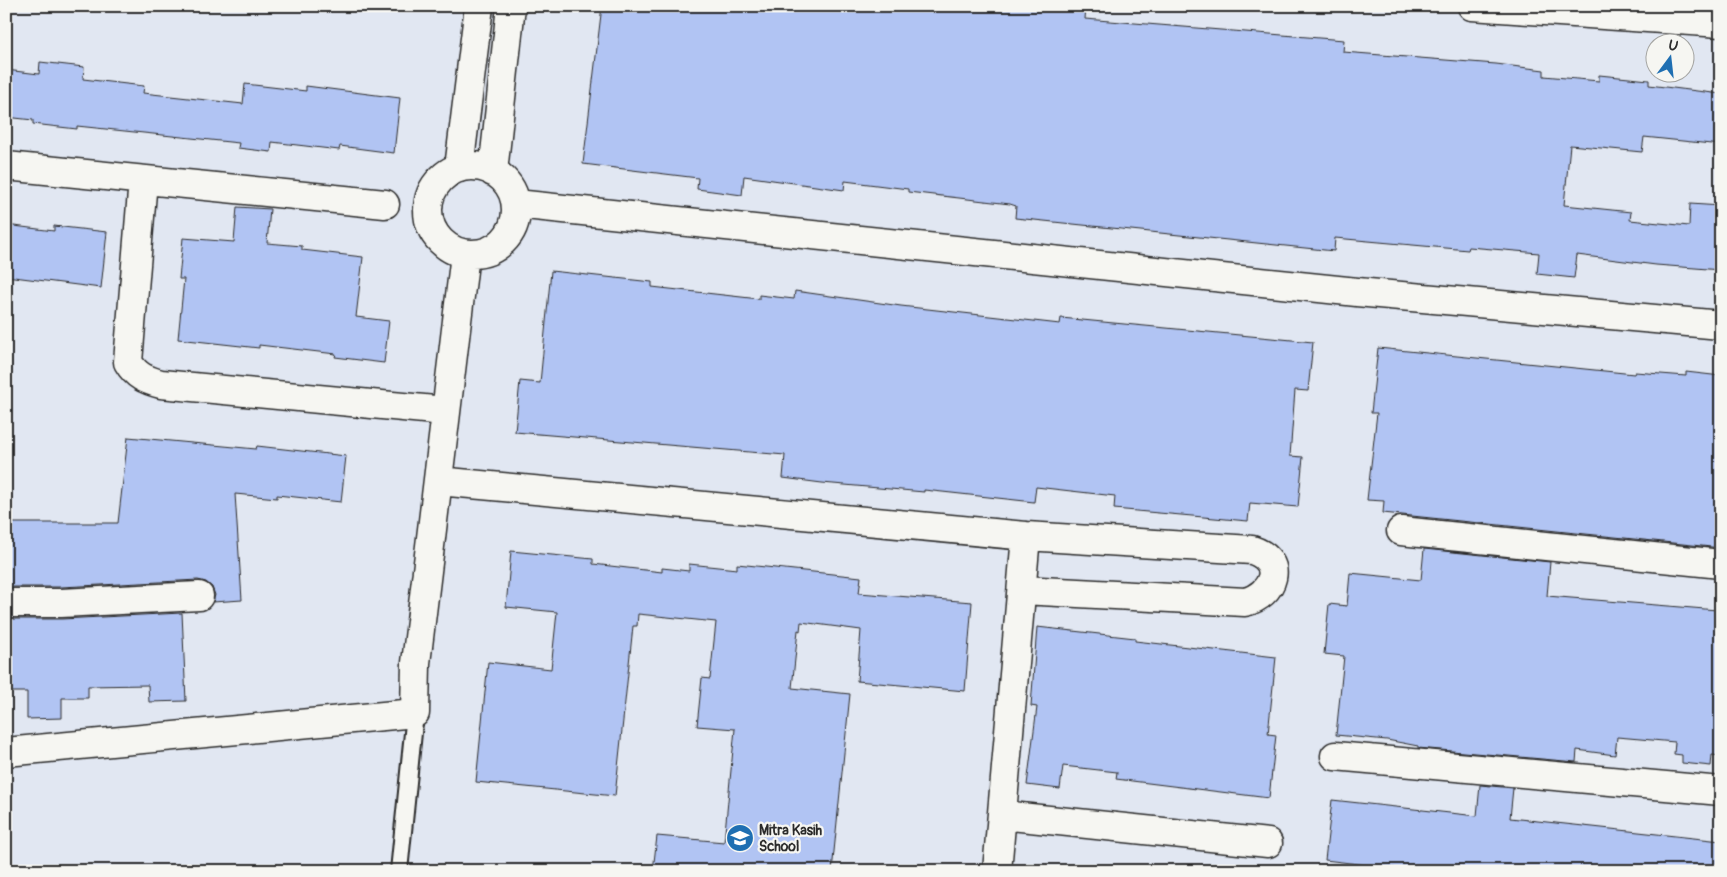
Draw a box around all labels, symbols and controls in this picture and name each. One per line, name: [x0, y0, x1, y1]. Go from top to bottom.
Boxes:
north arrow: [1644, 32, 1694, 82]
text: U: [1667, 37, 1680, 55]
place label: Mitra Kasih School: [759, 822, 822, 855]
school or university icon: Mitra Kasih School: [725, 823, 755, 853]

